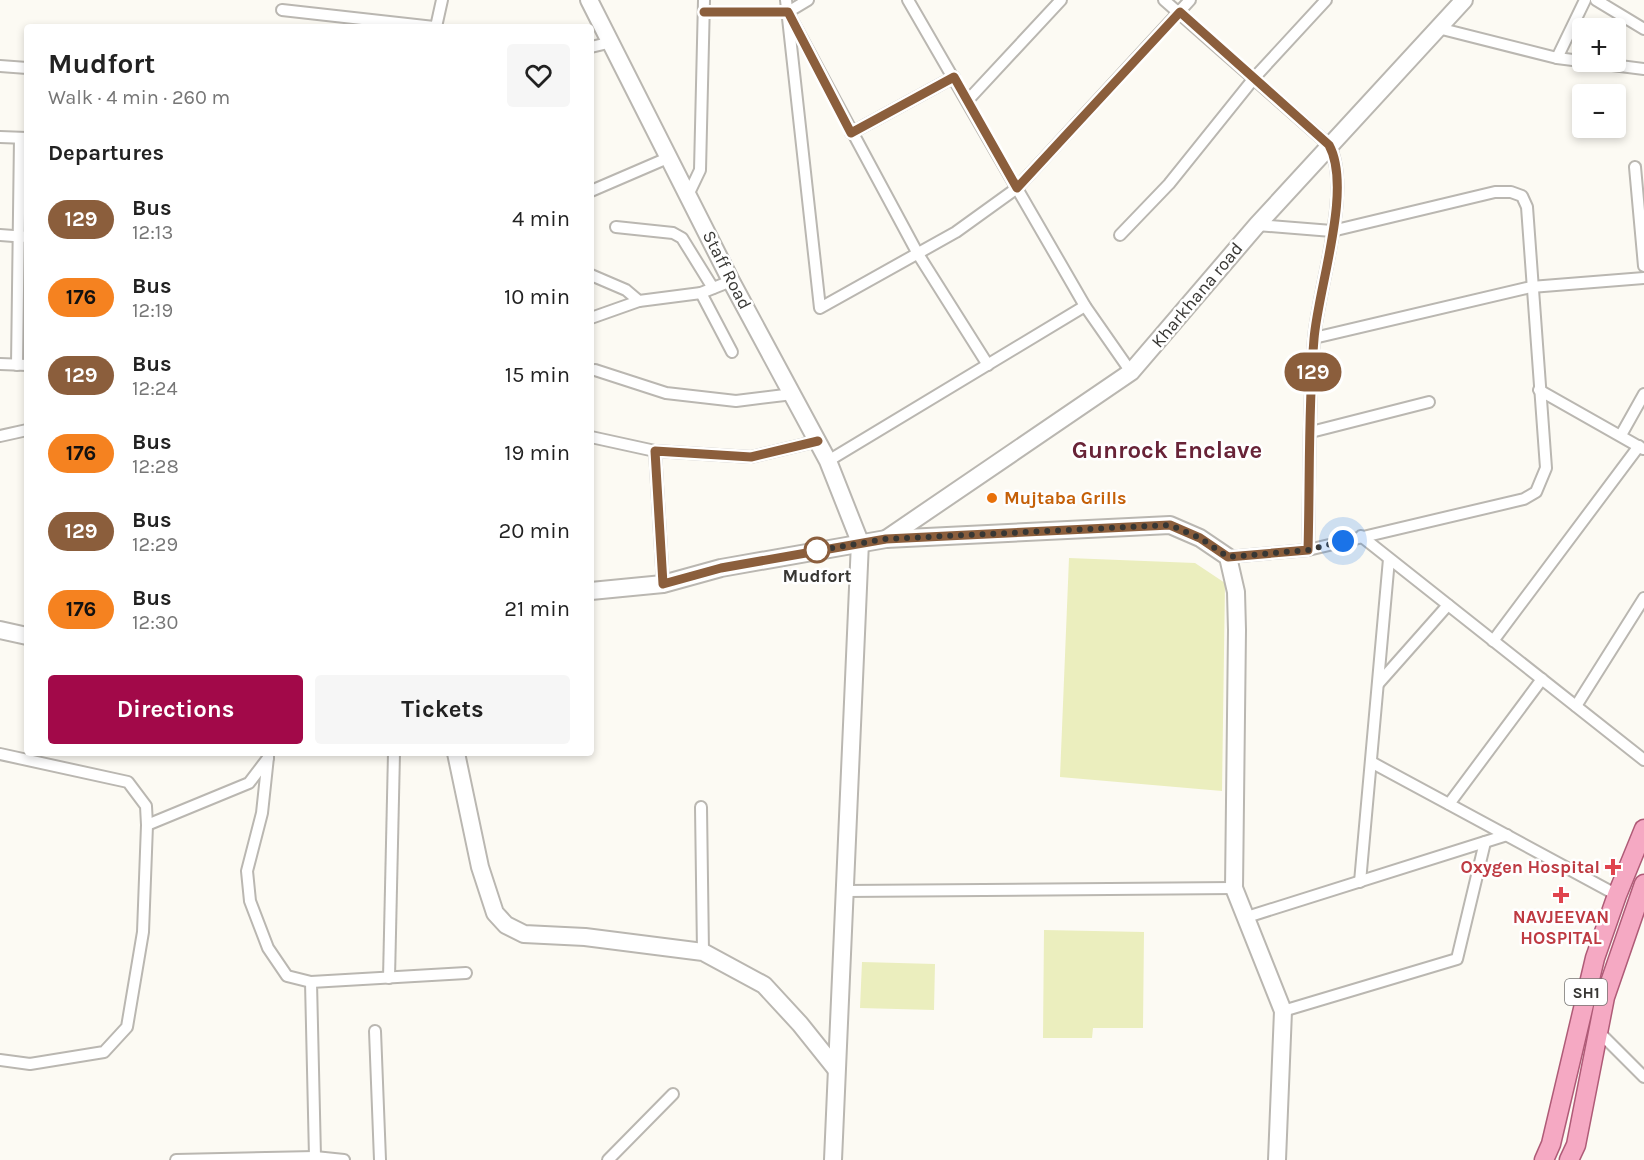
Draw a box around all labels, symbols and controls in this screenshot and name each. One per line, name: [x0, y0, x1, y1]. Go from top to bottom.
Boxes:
map controls: [1572, 18, 1626, 138]
button: +: [1572, 18, 1626, 72]
button: heart: [507, 44, 570, 107]
text: Mudfort: [48, 47, 155, 80]
button: −: [1572, 84, 1626, 138]
text: Walk · 4 min · 260 m: [48, 86, 230, 109]
text: Departures: [48, 140, 164, 166]
text: Bus: [132, 195, 172, 221]
text: 4 min: [512, 206, 570, 232]
text: 129: [64, 207, 98, 231]
text: 12:13: [132, 221, 173, 244]
street label: Staff Road: [698, 227, 756, 313]
street label: Kharkhana road: [1146, 238, 1248, 352]
text: Bus: [132, 273, 172, 299]
text: 10 min: [504, 284, 570, 310]
text: 176: [66, 285, 96, 309]
text: 12:19: [132, 299, 173, 322]
text: Bus: [132, 351, 172, 377]
line badge: 129: [1278, 352, 1348, 392]
text: 129: [1296, 360, 1330, 384]
text: 15 min: [505, 362, 570, 388]
text: 129: [64, 363, 98, 387]
text: 12:24: [132, 377, 178, 400]
text: Bus: [132, 429, 172, 455]
district label: Gunrock Enclave: [1072, 436, 1262, 464]
text: 19 min: [504, 440, 570, 466]
text: 176: [66, 441, 96, 465]
text: 12:28: [132, 455, 179, 478]
place label: Mujtaba Grills: [1004, 487, 1126, 509]
marker: Mujtaba Grills: [985, 491, 999, 505]
text: Bus: [132, 507, 172, 533]
text: 20 min: [499, 518, 570, 544]
text: 129: [64, 519, 98, 543]
your location: [1328, 526, 1358, 556]
text: 12:29: [132, 533, 178, 556]
marker: Mudfort: [804, 537, 830, 563]
place label: Mudfort: [782, 565, 852, 587]
text: Bus: [132, 585, 172, 611]
text: 21 min: [504, 596, 570, 622]
text: 176: [66, 597, 96, 621]
text: 12:30: [132, 611, 179, 634]
button: Directions: [48, 675, 303, 744]
button: Tickets: [315, 675, 570, 744]
place label: Oxygen Hospital: [1461, 856, 1600, 878]
marker: Oxygen Hospital: [1604, 858, 1622, 876]
marker: NAVJEEVAN HOSPITAL: [1552, 886, 1570, 904]
place label: NAVJEEVAN HOSPITAL: [1513, 906, 1609, 949]
road number: SH1: [1565, 979, 1607, 1005]

